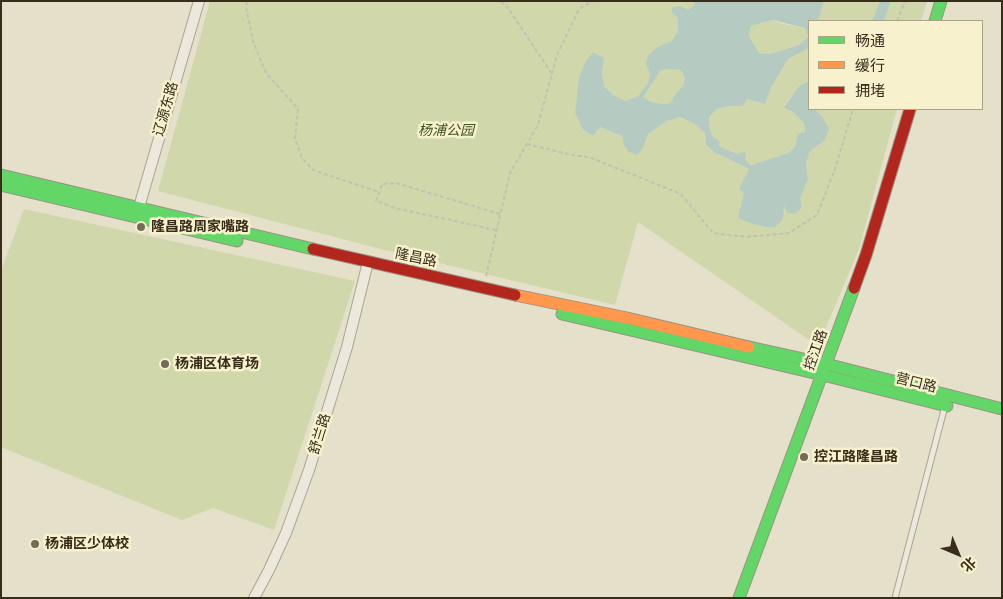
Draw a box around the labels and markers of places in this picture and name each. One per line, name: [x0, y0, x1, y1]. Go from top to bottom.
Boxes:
place label: 隆昌路周家嘴路: [151, 219, 249, 235]
marker: 隆昌路周家嘴路: [135, 221, 147, 233]
place label: 杨浦区体育场: [175, 356, 259, 372]
marker: 杨浦区体育场: [159, 358, 171, 370]
place label: 控江路隆昌路: [814, 449, 898, 465]
marker: 控江路隆昌路: [798, 451, 810, 463]
place label: 杨浦区少体校: [45, 536, 129, 552]
marker: 杨浦区少体校: [29, 538, 41, 550]

